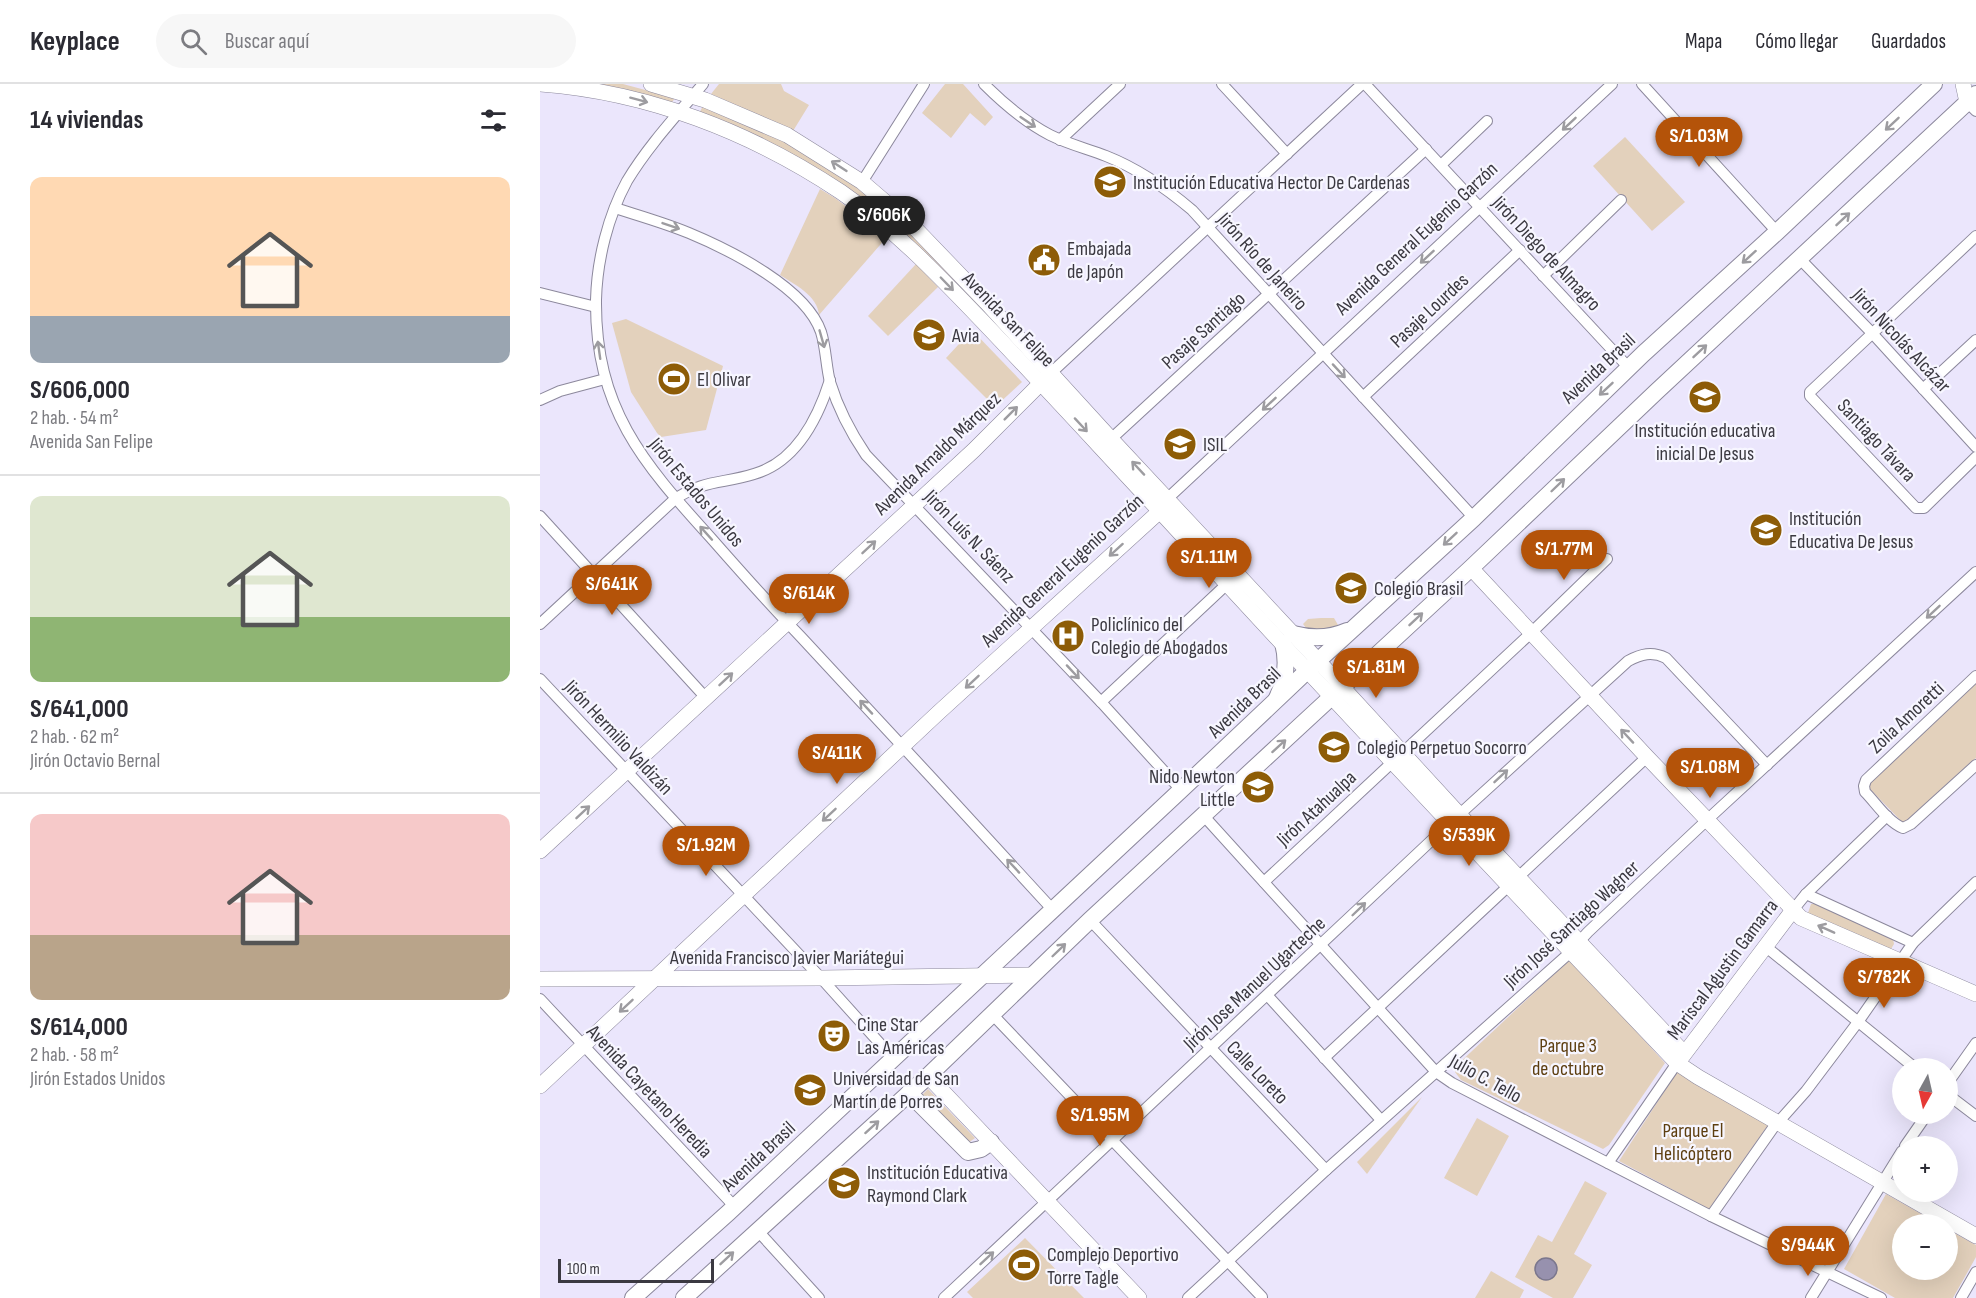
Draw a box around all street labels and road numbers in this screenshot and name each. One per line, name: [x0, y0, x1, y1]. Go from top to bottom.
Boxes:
street label: Avenida General Eugenio Garzón: [1330, 157, 1503, 321]
street label: Jirón Diego de Almagro: [1486, 190, 1606, 316]
street label: Jirón Río de Janeiro: [1211, 207, 1312, 315]
street label: Avenida San Felipe: [956, 266, 1060, 372]
street label: Pasaje Lourdes: [1386, 268, 1474, 353]
street label: Jirón Nicolás Alcázar: [1846, 283, 1956, 398]
street label: Pasaje Santiago: [1157, 287, 1250, 375]
street label: Avenida Brasil: [1556, 329, 1641, 410]
street label: Avenida Arnaldo Márquez: [869, 387, 1006, 521]
street label: Santiago Távara: [1832, 394, 1921, 487]
street label: Jirón Estados Unidos: [643, 432, 749, 552]
street label: Jirón Luís N. Sáenz: [918, 484, 1020, 588]
street label: Avenida General Eugenio Garzón: [976, 489, 1149, 653]
street label: Avenida Brasil: [1203, 662, 1286, 744]
street label: Jirón Hermilio Valdizán: [558, 674, 678, 800]
street label: Zoila Amoretti: [1864, 677, 1949, 759]
street label: Jirón Atahualpa: [1271, 766, 1361, 852]
street label: Jirón José Santiago Wagner: [1498, 856, 1645, 994]
street label: Mariscal Agustin Gamarra: [1662, 895, 1783, 1044]
street label: Jirón Jose Manuel Ugarteche: [1178, 912, 1331, 1056]
street label: Avenida Francisco Javier Mariátegui: [669, 946, 904, 970]
street label: Avenida Cayetano Heredia: [581, 1019, 717, 1163]
street label: Calle Loreto: [1221, 1036, 1293, 1109]
street label: Julio C. Tello: [1444, 1049, 1526, 1109]
street label: Avenida Brasil: [716, 1117, 801, 1198]

